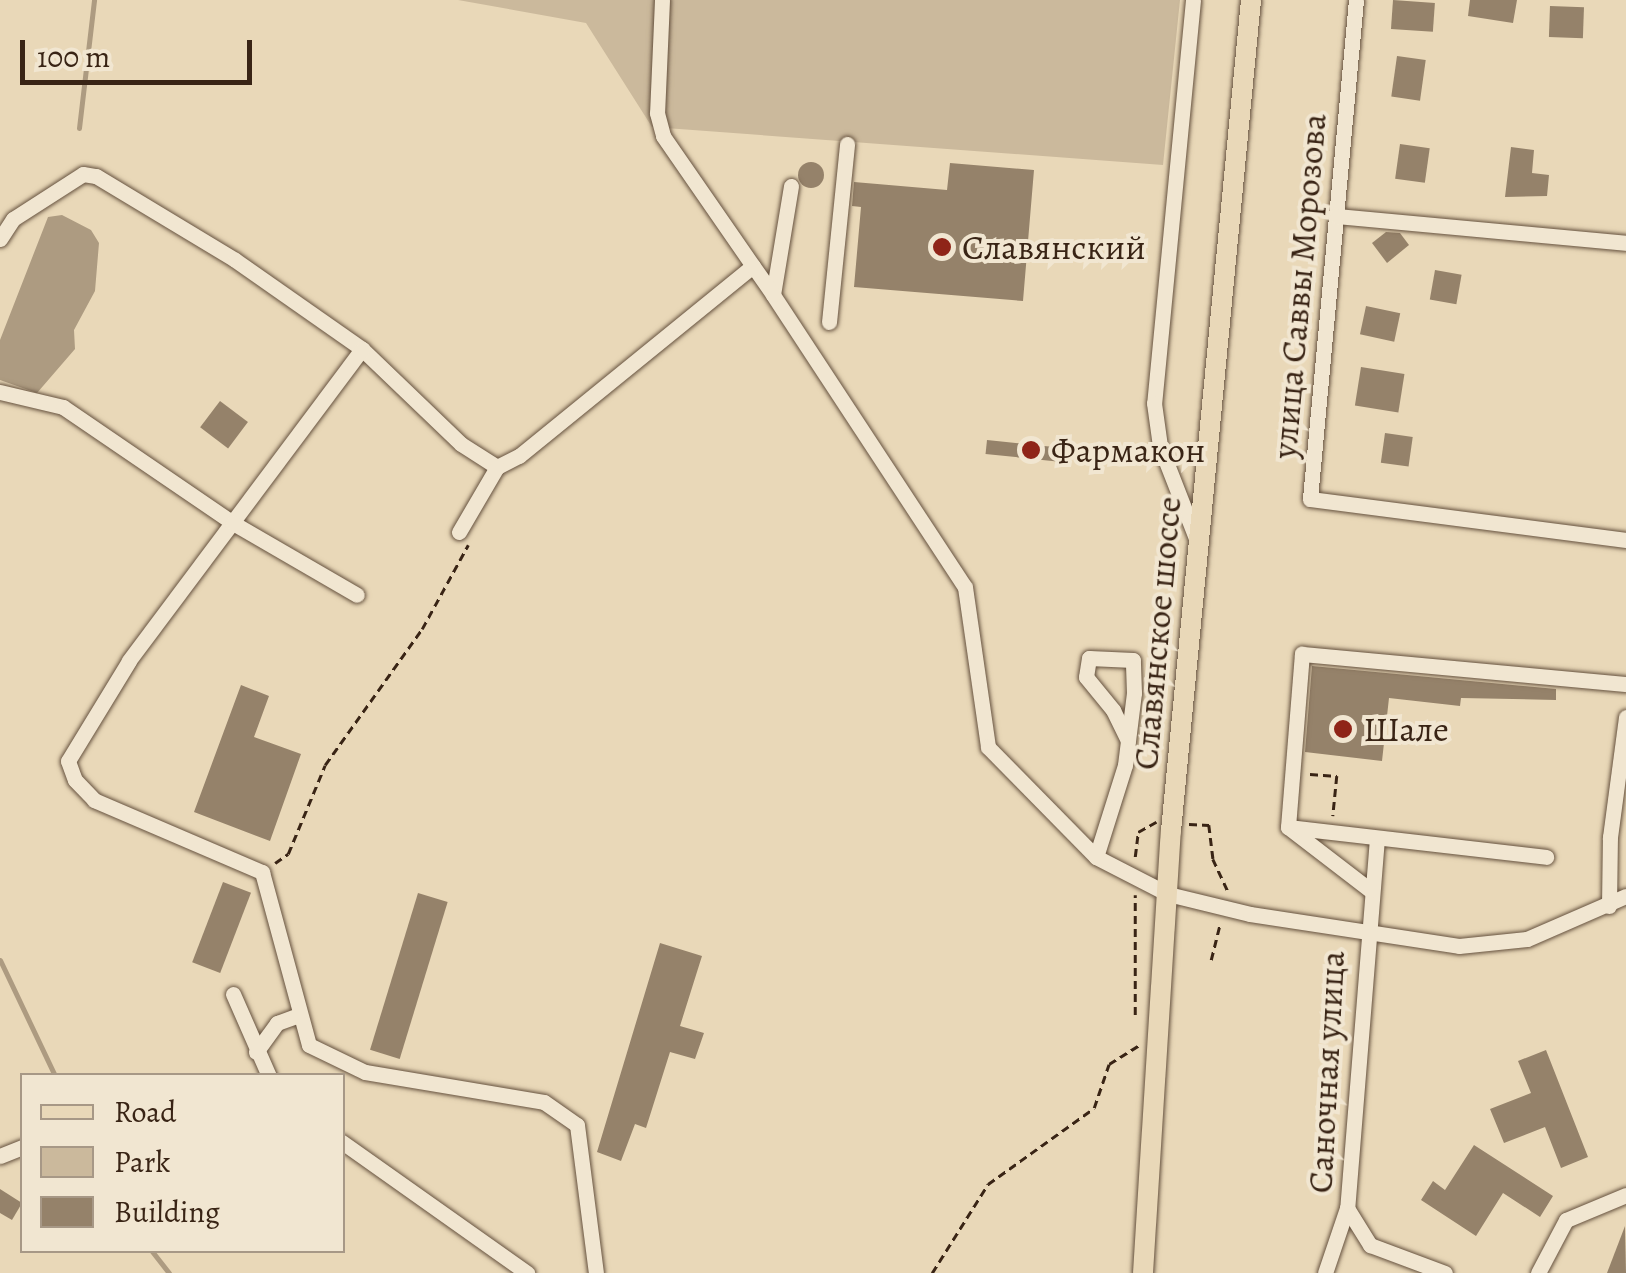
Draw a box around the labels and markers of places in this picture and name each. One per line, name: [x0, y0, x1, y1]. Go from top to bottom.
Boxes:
place label: Славянский: [962, 226, 1146, 268]
marker: Славянский: [931, 236, 953, 258]
place label: Фармакон: [1051, 429, 1205, 471]
marker: Фармакон: [1020, 439, 1042, 461]
place label: Шале: [1363, 708, 1449, 750]
marker: Шале: [1332, 718, 1354, 740]

